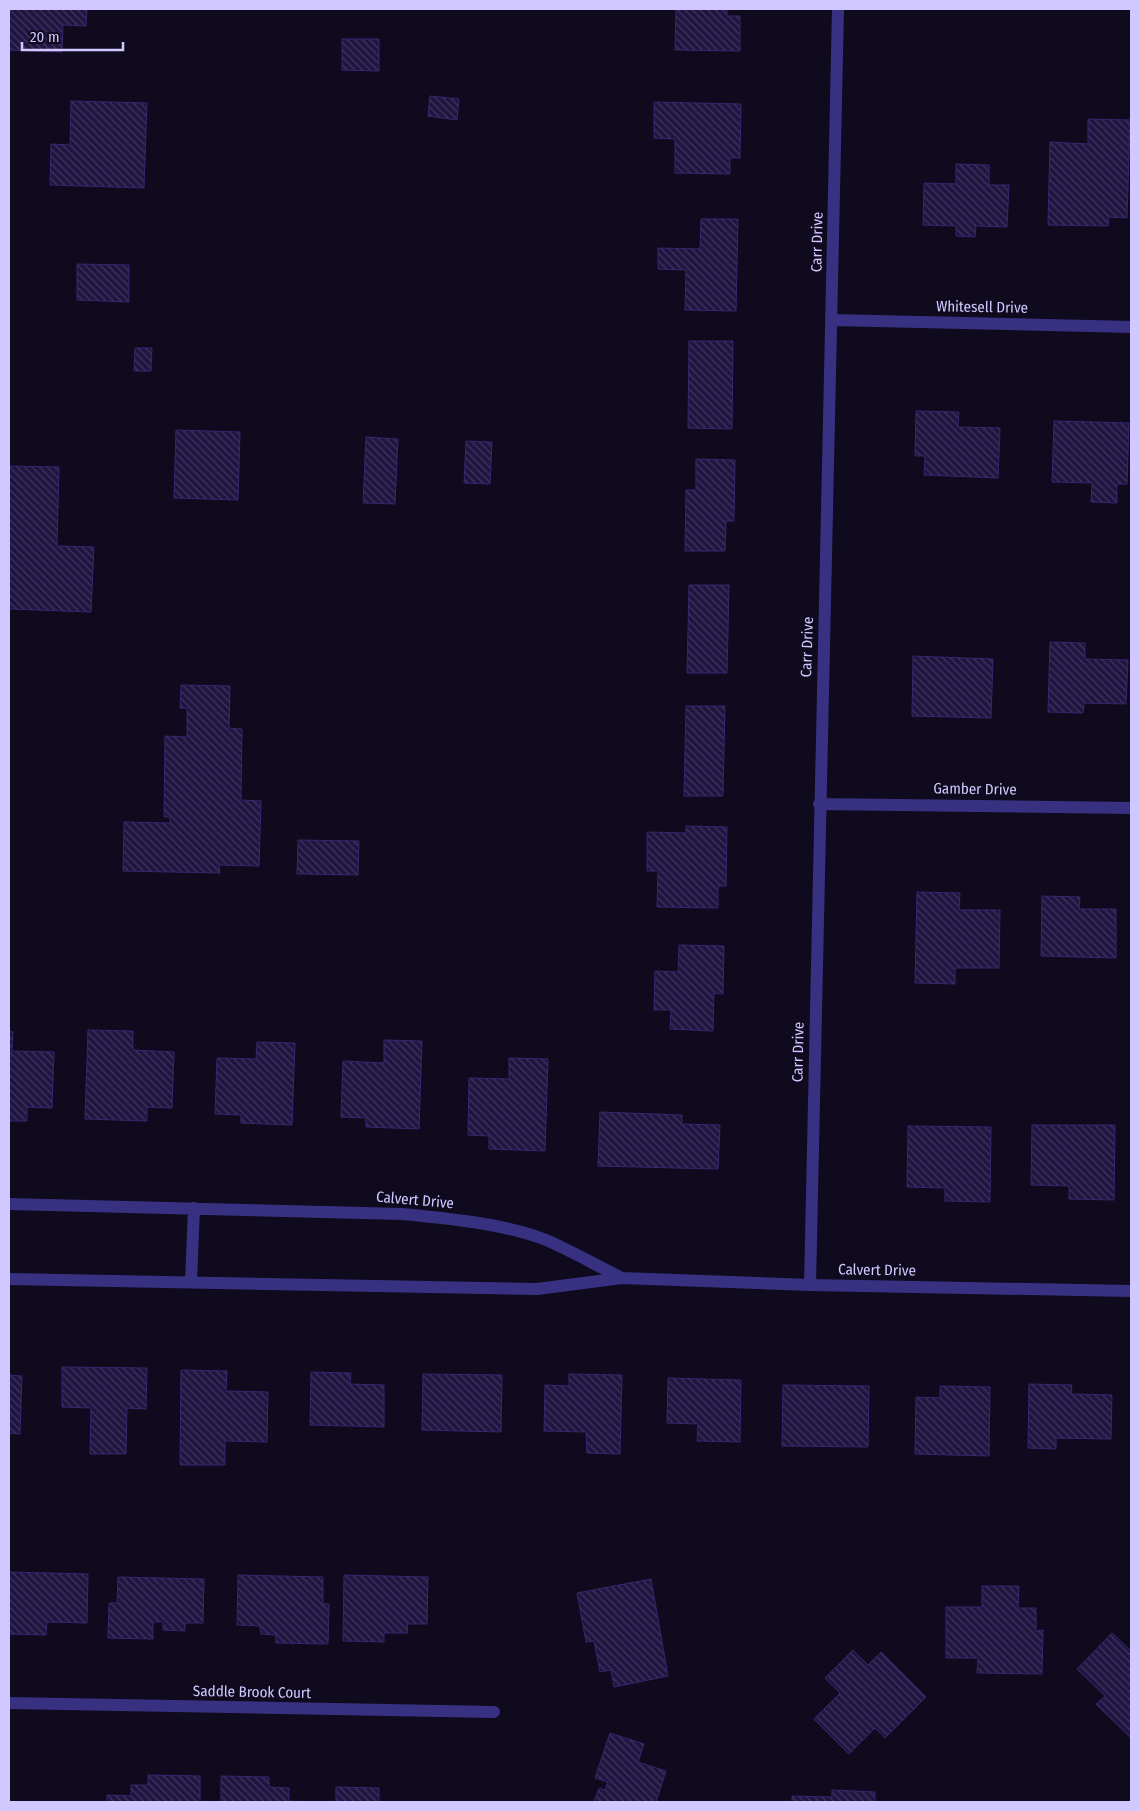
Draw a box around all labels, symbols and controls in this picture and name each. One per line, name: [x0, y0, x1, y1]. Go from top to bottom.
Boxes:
scale bar: [22, 20, 124, 52]
text: 20 m: [30, 28, 60, 46]
street label: Carr Drive: [807, 212, 827, 272]
street label: Whitesell Drive: [936, 297, 1028, 317]
street label: Carr Drive: [797, 616, 817, 678]
street label: Gamber Drive: [933, 779, 1017, 799]
street label: Carr Drive: [788, 1022, 808, 1082]
street label: Calvert Drive: [375, 1188, 455, 1212]
street label: Calvert Drive: [838, 1260, 916, 1280]
street label: Saddle Brook Court: [193, 1682, 311, 1702]

